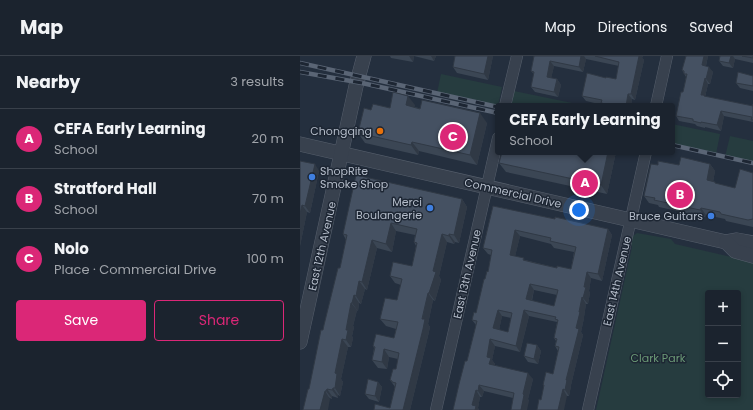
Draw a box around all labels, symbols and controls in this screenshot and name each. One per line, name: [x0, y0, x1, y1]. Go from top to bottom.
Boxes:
text: Map: [20, 14, 63, 41]
text: Map: [545, 17, 576, 37]
text: Directions: [598, 17, 667, 37]
text: Saved: [689, 17, 733, 37]
text: Nearby: [16, 70, 80, 94]
text: 3 results: [230, 72, 284, 91]
popup: [495, 103, 675, 155]
text: CEFA Early Learning: [509, 109, 661, 130]
text: CEFA Early Learning: [54, 118, 206, 139]
pin: C: [440, 122, 466, 152]
place label: Chongqing: [310, 123, 372, 139]
marker: Chongqing: [375, 126, 385, 136]
text: A: [24, 129, 34, 148]
text: 20 m: [251, 129, 284, 148]
text: School: [509, 131, 553, 150]
text: School: [54, 140, 98, 159]
place label: ShopRite Smoke Shop: [320, 163, 388, 192]
pin: A: [572, 168, 598, 198]
marker: ShopRite Smoke Shop: [307, 172, 317, 182]
street label: Commercial Drive: [463, 174, 563, 212]
text: Stratford Hall: [54, 178, 157, 199]
pin: B: [667, 180, 693, 210]
text: B: [25, 189, 33, 208]
text: 70 m: [252, 189, 284, 208]
place label: Merci Boulangerie: [356, 194, 422, 223]
text: School: [54, 200, 98, 219]
street label: East 12th Avenue: [304, 200, 340, 292]
your location: [569, 200, 589, 220]
marker: Merci Boulangerie: [425, 203, 435, 213]
place label: Bruce Guitars: [629, 208, 703, 224]
marker: Bruce Guitars: [706, 211, 716, 221]
street label: East 13th Avenue: [449, 228, 485, 320]
street label: East 14th Avenue: [599, 234, 635, 327]
text: Nolo: [54, 238, 89, 259]
text: C: [24, 249, 34, 268]
text: 100 m: [247, 249, 284, 268]
text: Place · Commercial Drive: [54, 260, 216, 279]
map controls: [705, 290, 741, 398]
button: +: [705, 290, 741, 326]
button: Save: [16, 300, 146, 341]
button: Share: [154, 300, 284, 341]
button: −: [705, 326, 741, 362]
park label: Clark Park: [631, 350, 686, 366]
button: locate: [705, 362, 741, 398]

